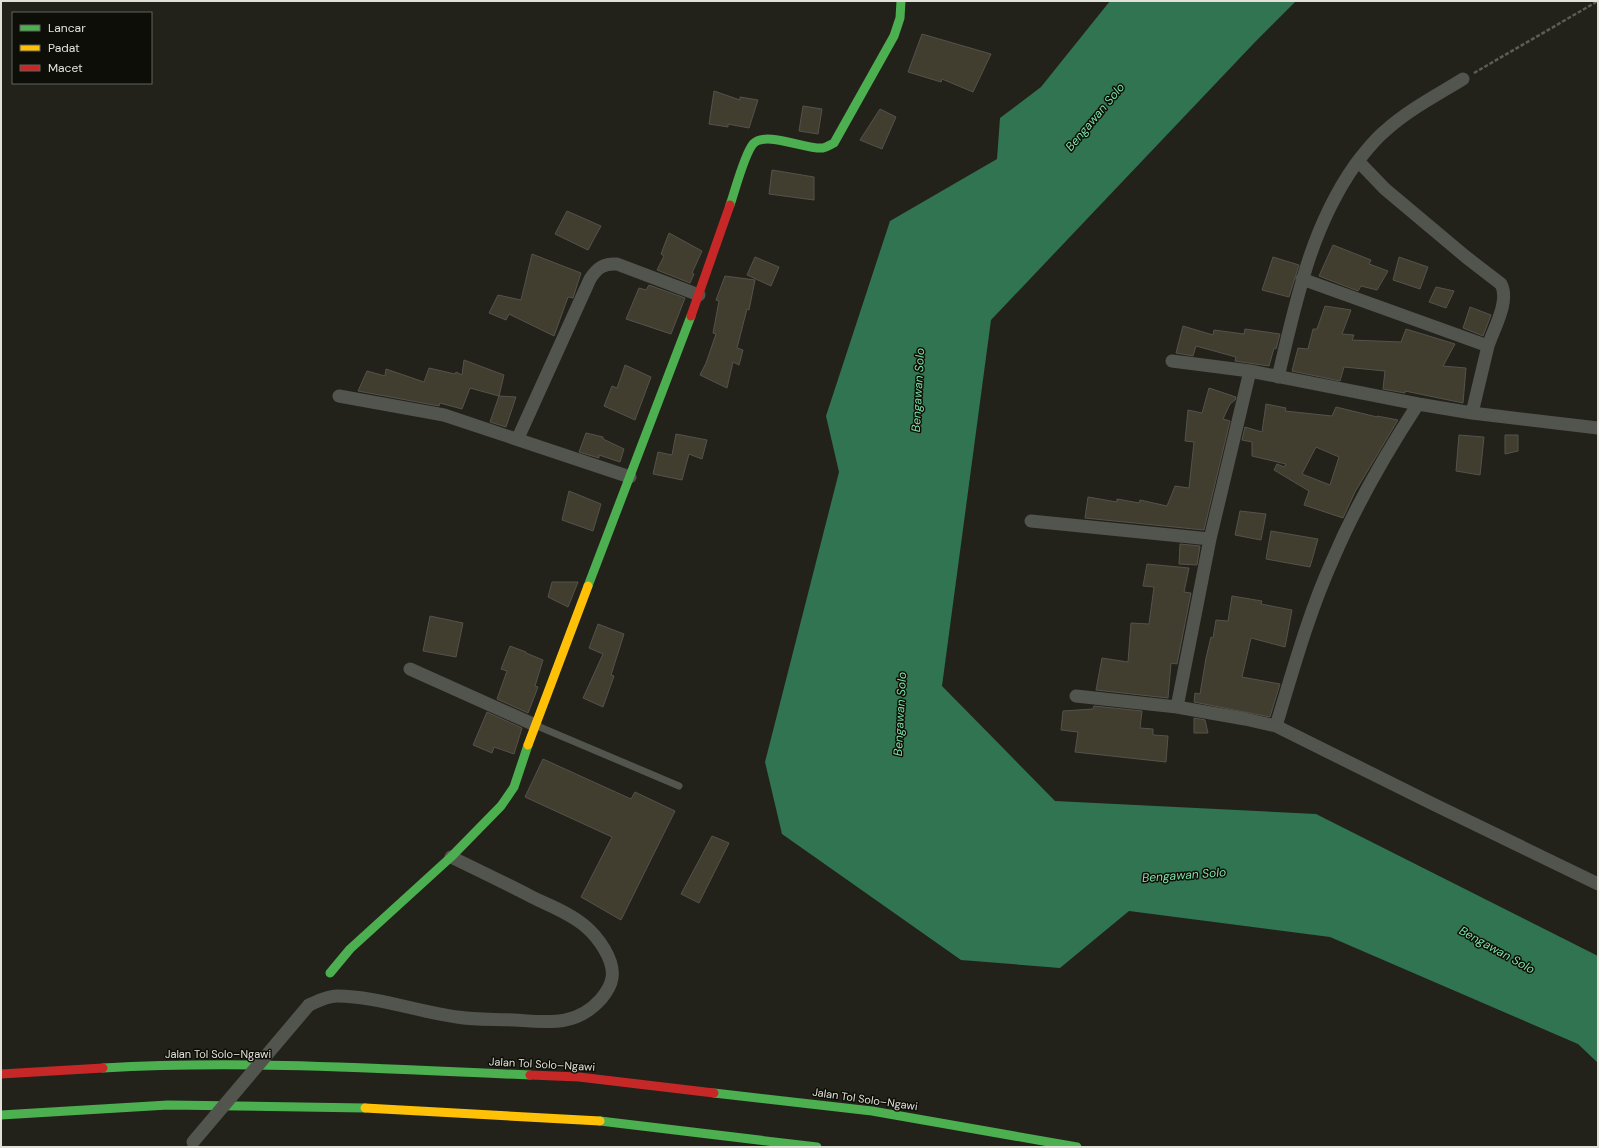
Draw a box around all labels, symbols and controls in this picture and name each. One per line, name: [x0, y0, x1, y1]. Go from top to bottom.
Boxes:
legend: [12, 12, 152, 84]
text: Lancar: [48, 20, 86, 36]
text: Padat: [48, 40, 80, 56]
text: Macet: [48, 60, 83, 76]
water label: Bengawan Solo: [1062, 80, 1128, 154]
water label: Bengawan Solo: [908, 348, 928, 432]
water label: Bengawan Solo: [890, 672, 910, 756]
water label: Bengawan Solo: [1141, 864, 1227, 886]
water label: Bengawan Solo: [1456, 923, 1538, 977]
street label: Jalan Tol Solo–Ngawi: [165, 1047, 271, 1061]
street label: Jalan Tol Solo–Ngawi: [489, 1054, 595, 1074]
street label: Jalan Tol Solo–Ngawi: [811, 1085, 919, 1113]

